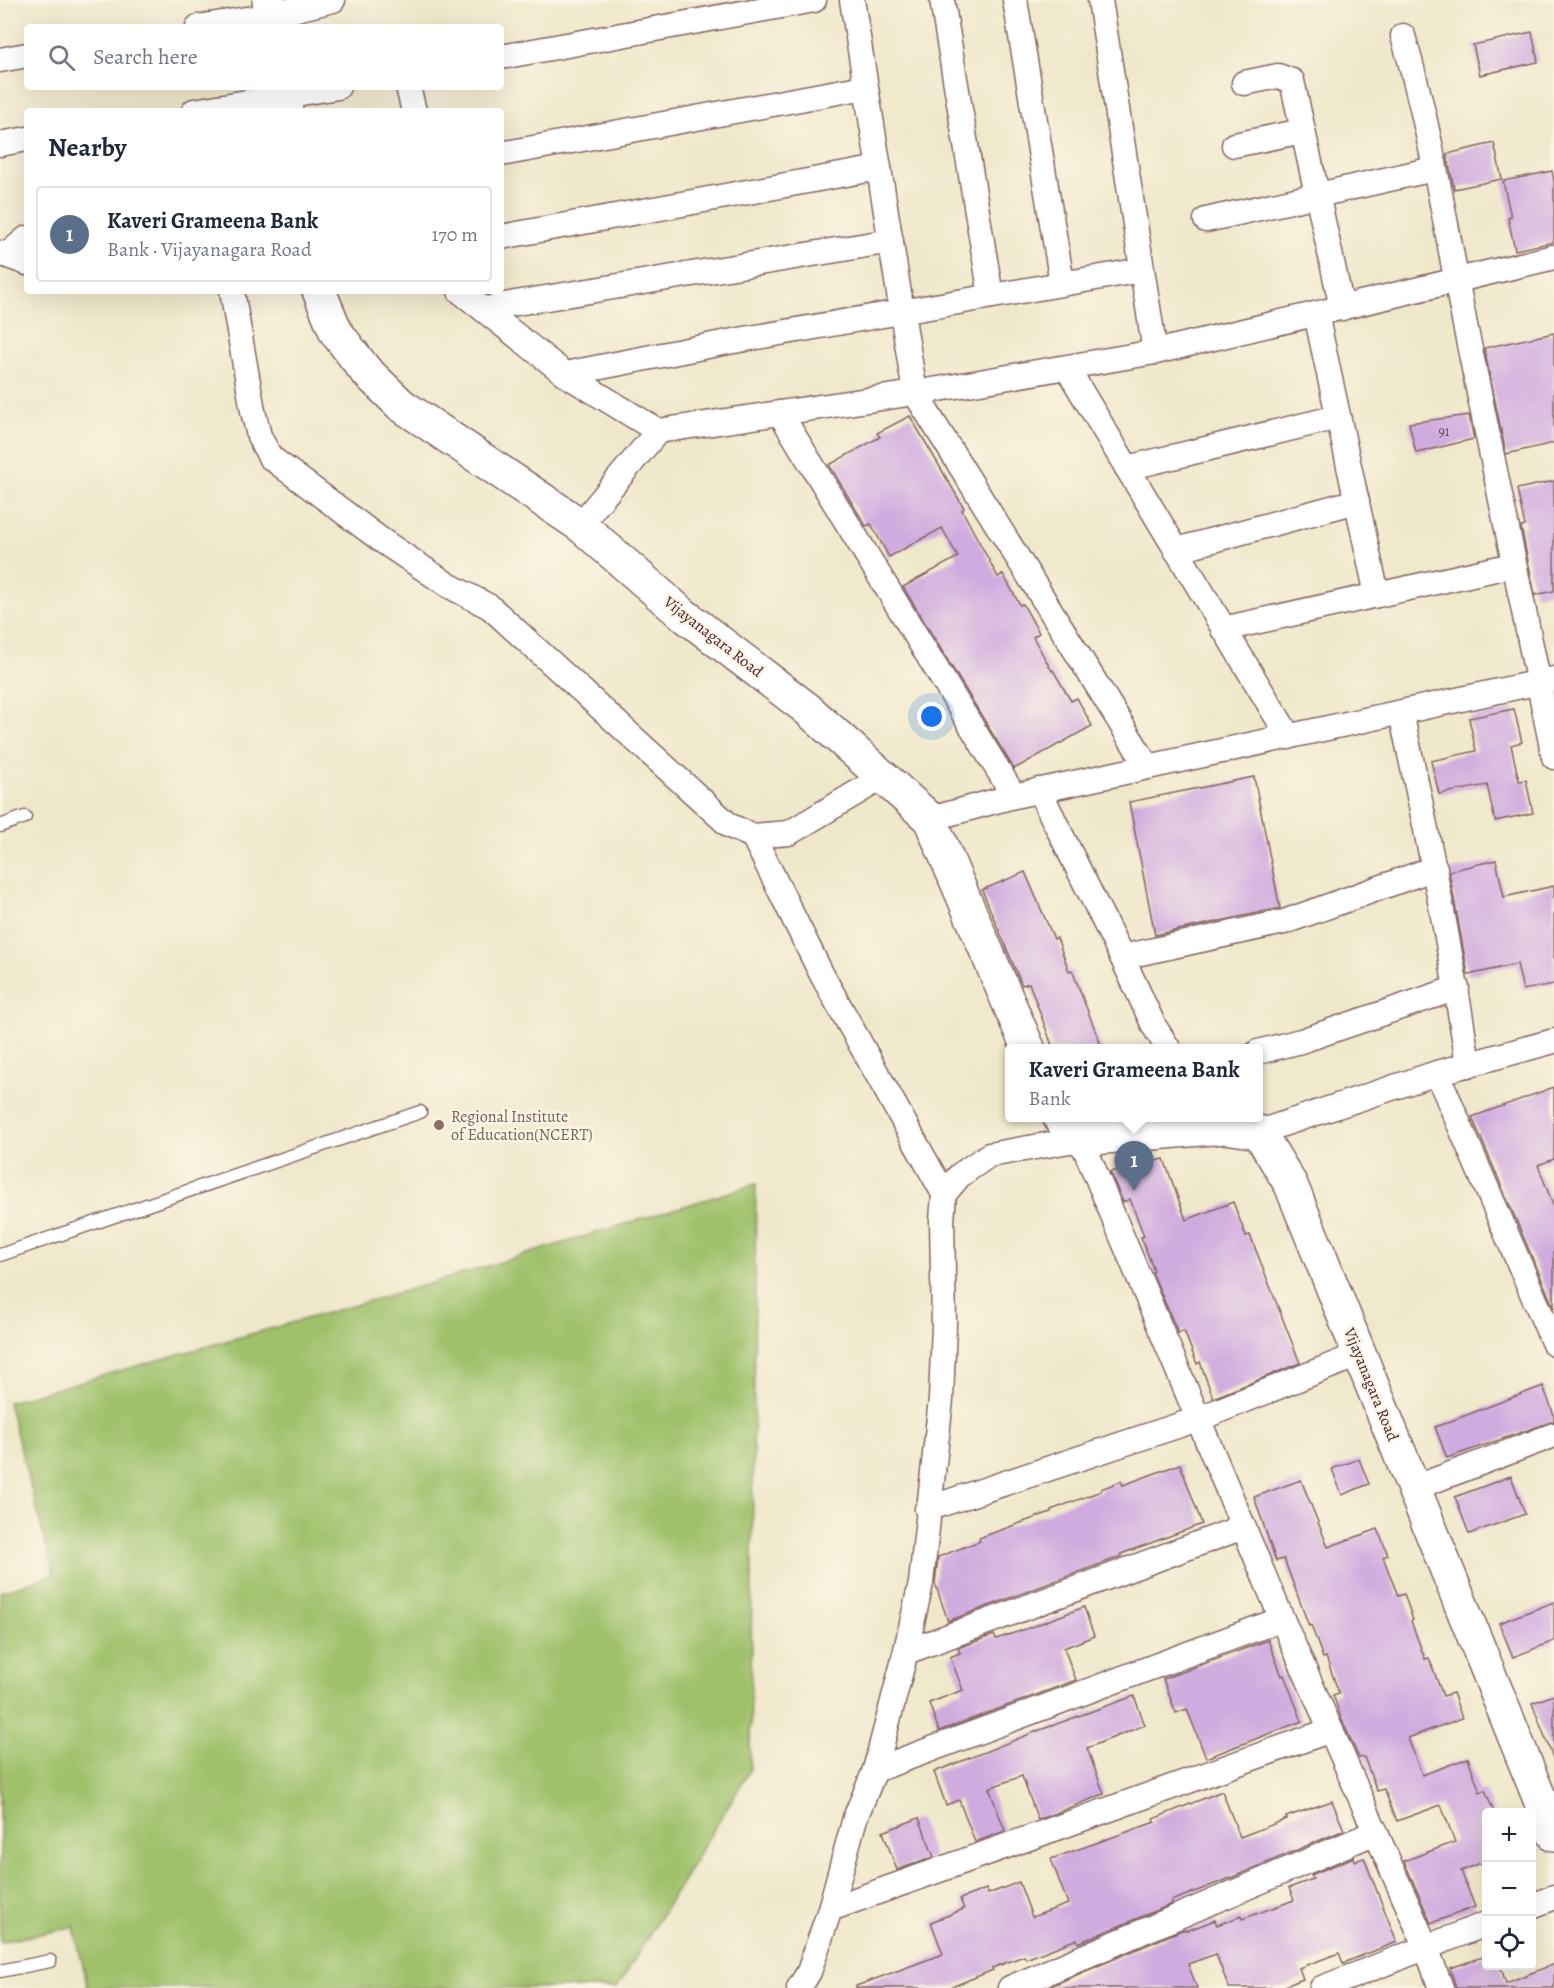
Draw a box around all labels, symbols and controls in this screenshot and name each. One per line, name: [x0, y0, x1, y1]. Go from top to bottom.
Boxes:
search box: [24, 24, 504, 90]
icon: search: [45, 41, 78, 74]
text: Search here: [93, 42, 198, 72]
text: Nearby: [48, 130, 127, 165]
text: Kaveri Grameena Bank: [107, 206, 318, 236]
text: 1: [66, 221, 73, 248]
text: 170 m: [432, 221, 478, 248]
text: Bank · Vijayanagara Road: [107, 236, 312, 263]
house number: 91: [1438, 422, 1450, 441]
street label: Vijayanagara Road: [658, 590, 768, 683]
your location: [917, 702, 946, 731]
popup: [1005, 1044, 1263, 1122]
text: Kaveri Grameena Bank: [1028, 1055, 1240, 1085]
text: Bank: [1028, 1085, 1071, 1112]
place label: Regional Institute of Education(NCERT): [451, 1106, 593, 1146]
marker: Regional Institute of Education(NCERT): [432, 1118, 446, 1132]
pin: 1: [1114, 1142, 1154, 1191]
street label: Vijayanagara Road: [1338, 1323, 1404, 1445]
map controls: [1482, 1808, 1536, 1970]
button: +: [1482, 1808, 1536, 1862]
button: −: [1482, 1862, 1536, 1916]
button: locate: [1482, 1916, 1536, 1970]

